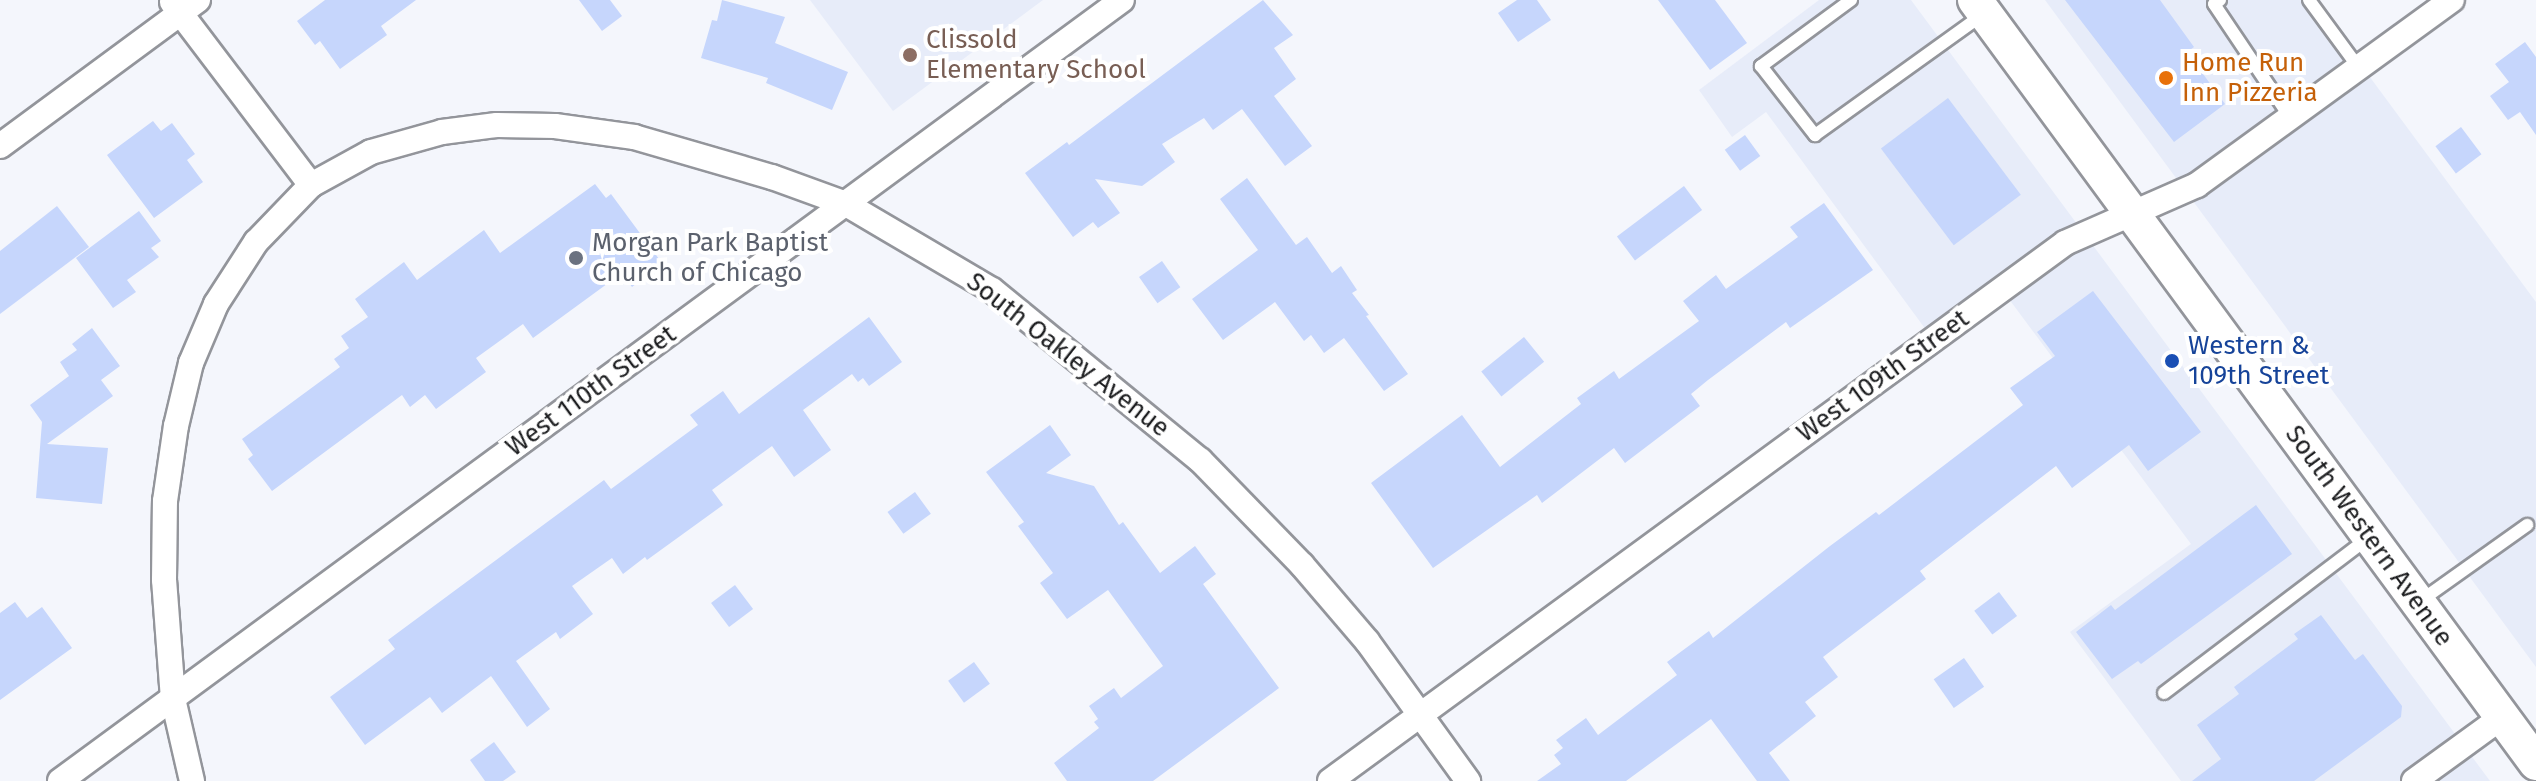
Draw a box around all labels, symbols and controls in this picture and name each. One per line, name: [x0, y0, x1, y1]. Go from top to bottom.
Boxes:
place label: Clissold Elementary School: [926, 24, 1146, 86]
marker: Clissold Elementary School: [901, 46, 919, 64]
place label: Home Run Inn Pizzeria: [2182, 47, 2318, 108]
marker: Home Run Inn Pizzeria: [2157, 69, 2175, 87]
place label: Morgan Park Baptist Church of Chicago: [592, 227, 828, 288]
marker: Morgan Park Baptist Church of Chicago: [567, 249, 585, 267]
street label: South Oakley Avenue: [960, 266, 1176, 444]
street label: West 109th Street: [1791, 303, 1975, 449]
street label: West 110th Street: [500, 319, 682, 463]
place label: Western & 109th Street: [2188, 330, 2329, 392]
marker: Western & 109th Street: [2163, 352, 2181, 370]
street label: South Western Avenue: [2278, 420, 2460, 652]

